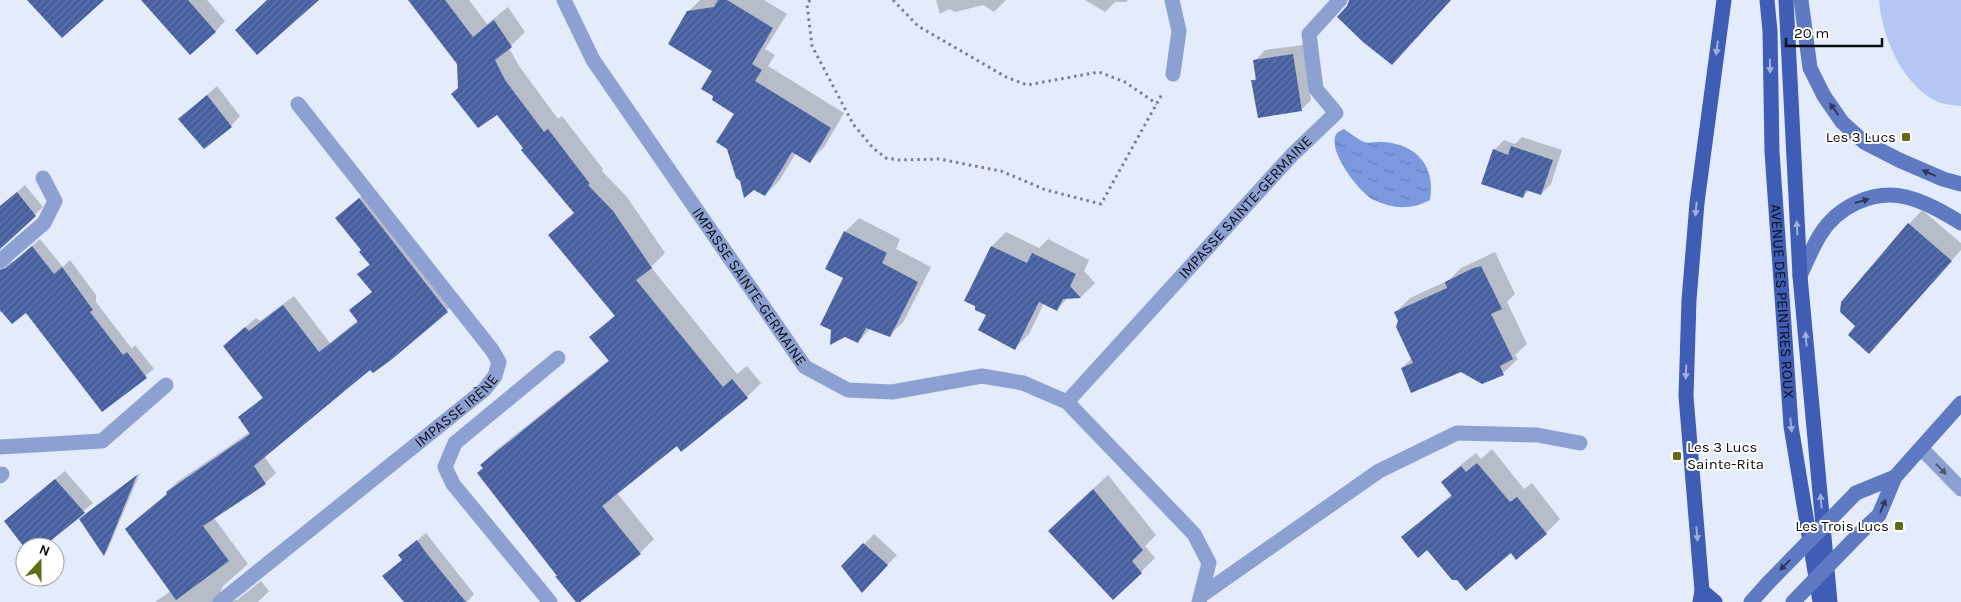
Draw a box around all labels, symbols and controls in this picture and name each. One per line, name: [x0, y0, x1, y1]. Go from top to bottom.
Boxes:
scale bar: [1786, 15, 1882, 47]
text: 20 m: [1794, 24, 1829, 42]
one-way arrow: [1713, 41, 1721, 57]
one-way arrow: [1767, 58, 1775, 74]
one-way arrow: [1829, 103, 1839, 116]
place label: Les 3 Lucs: [1826, 128, 1896, 146]
marker: Les 3 Lucs: [1900, 131, 1912, 143]
street label: IMPASSE SAINTE-GERMAINE: [1175, 132, 1316, 283]
one-way arrow: [1922, 169, 1936, 177]
one-way arrow: [1854, 197, 1869, 205]
one-way arrow: [1692, 202, 1700, 218]
street label: AVENUE DES PEINTRES ROUX: [1767, 203, 1798, 400]
street label: IMPASSE SAINTE-GERMAINE: [689, 204, 810, 369]
one-way arrow: [1793, 219, 1801, 235]
one-way arrow: [1801, 331, 1809, 347]
one-way arrow: [1682, 364, 1690, 380]
street label: IMPASSE IRÈNE: [411, 371, 502, 451]
one-way arrow: [1787, 417, 1795, 433]
place label: Les 3 Lucs Sainte-Rita: [1687, 438, 1764, 473]
marker: Les 3 Lucs Sainte-Rita: [1671, 450, 1683, 462]
one-way arrow: [1935, 462, 1947, 474]
one-way arrow: [1816, 493, 1824, 509]
one-way arrow: [1879, 498, 1887, 513]
place label: Les Trois Lucs: [1795, 517, 1889, 535]
marker: Les Trois Lucs: [1893, 520, 1905, 532]
one-way arrow: [1694, 526, 1702, 542]
north arrow: [15, 537, 65, 587]
text: N: [37, 541, 52, 560]
one-way arrow: [1779, 559, 1791, 571]

